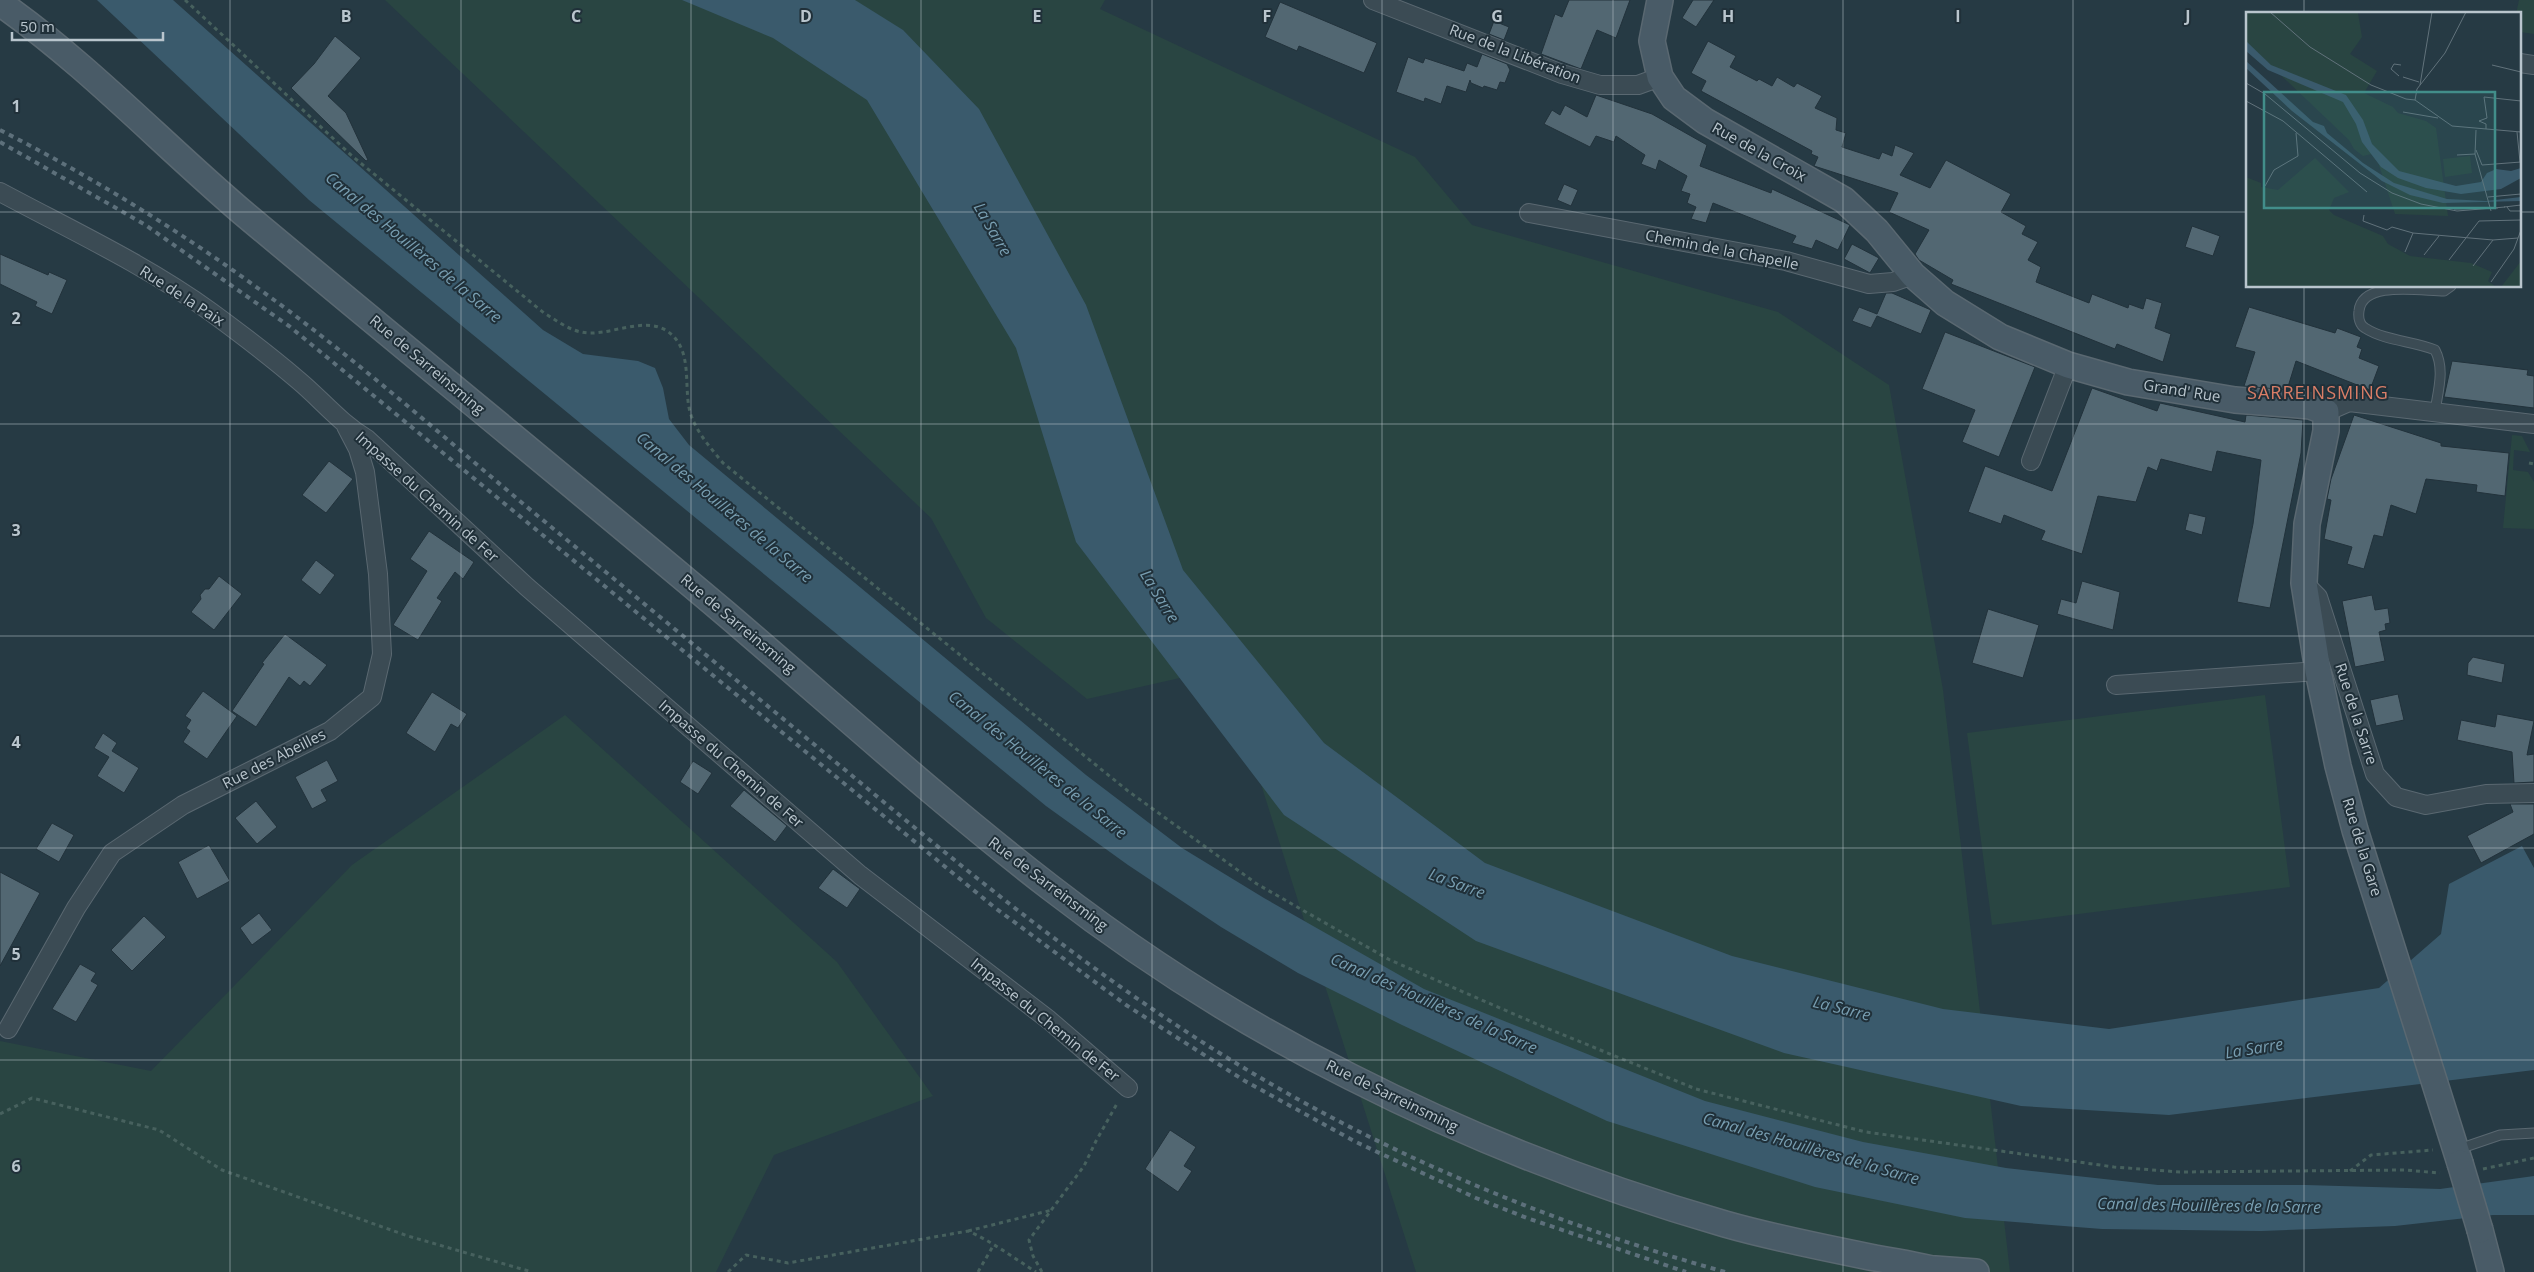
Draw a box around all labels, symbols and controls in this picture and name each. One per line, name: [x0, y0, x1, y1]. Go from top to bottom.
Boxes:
text: B: [341, 5, 351, 27]
text: C: [571, 5, 581, 27]
text: D: [800, 5, 812, 27]
text: E: [1033, 5, 1042, 27]
text: F: [1263, 5, 1271, 27]
text: G: [1491, 5, 1503, 27]
text: H: [1722, 5, 1734, 27]
text: I: [1955, 5, 1961, 27]
text: J: [2183, 5, 2191, 27]
scale bar: [12, 10, 164, 42]
inset map: [2246, 12, 2522, 288]
text: 50 m: [20, 16, 55, 36]
street label: Rue de la Libération: [1447, 19, 1584, 87]
text: 1: [11, 95, 21, 117]
street label: Rue de la Croix: [1709, 117, 1810, 185]
water label: Canal des Houillères de la Sarre: [321, 167, 507, 327]
water label: La Sarre: [969, 198, 1017, 260]
street label: Chemin de la Chapelle: [1644, 224, 1801, 274]
street label: Rue de la Paix: [136, 260, 229, 330]
text: 2: [11, 307, 21, 329]
street label: Rue de Sarreinsming: [366, 310, 489, 418]
street label: Grand' Rue: [2142, 374, 2222, 406]
district label: SARREINSMING: [2247, 380, 2389, 404]
street label: Impasse du Chemin de Fer: [352, 427, 504, 566]
water label: Canal des Houillères de la Sarre: [632, 427, 818, 587]
text: 3: [11, 519, 21, 541]
water label: La Sarre: [1135, 565, 1185, 627]
street label: Rue de Sarreinsming: [677, 569, 800, 677]
street label: Rue de la Sarre: [2331, 660, 2383, 767]
water label: Canal des Houillères de la Sarre: [944, 685, 1132, 843]
street label: Impasse du Chemin de Fer: [655, 695, 808, 832]
street label: Rue des Abeilles: [218, 723, 329, 793]
text: 4: [11, 731, 21, 753]
street label: Rue de la Gare: [2338, 795, 2387, 898]
street label: Rue de Sarreinsming: [985, 832, 1112, 935]
water label: La Sarre: [1426, 863, 1488, 903]
text: 5: [11, 943, 21, 965]
water label: Canal des Houillères de la Sarre: [1327, 947, 1541, 1059]
street label: Impasse du Chemin de Fer: [967, 953, 1124, 1086]
water label: La Sarre: [1811, 990, 1873, 1026]
water label: La Sarre: [2223, 1033, 2285, 1063]
street label: Rue de Sarreinsming: [1323, 1054, 1462, 1136]
water label: Canal des Houillères de la Sarre: [1700, 1107, 1922, 1189]
text: 6: [11, 1155, 21, 1177]
water label: Canal des Houillères de la Sarre: [2097, 1192, 2321, 1218]

